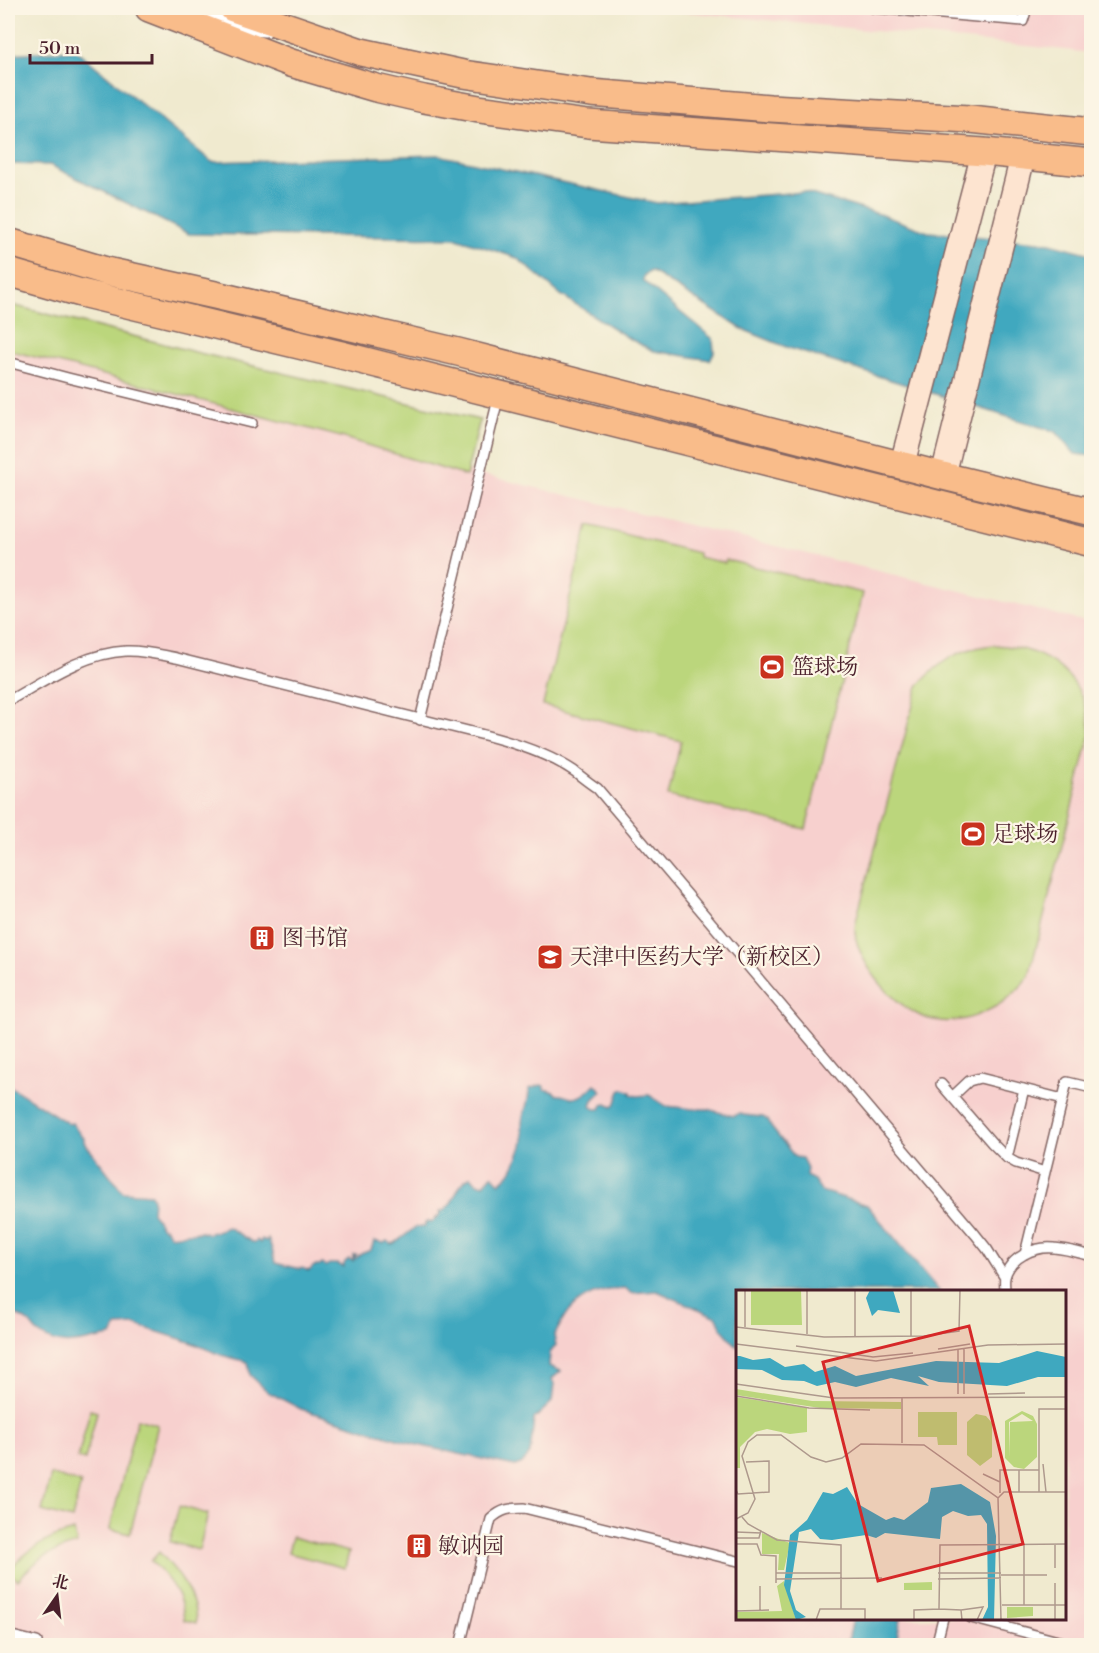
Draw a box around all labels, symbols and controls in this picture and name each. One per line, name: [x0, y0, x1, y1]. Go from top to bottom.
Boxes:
scale bar: [30, 27, 152, 65]
text: 50 m: [39, 37, 81, 60]
sports icon: 篮球场: [757, 652, 787, 682]
place label: 篮球场: [792, 654, 858, 681]
sports icon: 足球场: [958, 819, 988, 849]
place label: 足球场: [992, 821, 1058, 848]
building icon: 图书馆: [247, 923, 277, 953]
place label: 图书馆: [282, 925, 348, 952]
school or university icon: 天津中医药大学（新校区）: [535, 942, 565, 972]
place label: 天津中医药大学（新校区）: [570, 944, 834, 971]
inset map: [736, 1290, 1066, 1620]
building icon: 敏讷园: [404, 1531, 434, 1561]
place label: 敏讷园: [438, 1533, 504, 1560]
north arrow: [27, 1566, 87, 1626]
text: 北: [50, 1571, 71, 1594]

